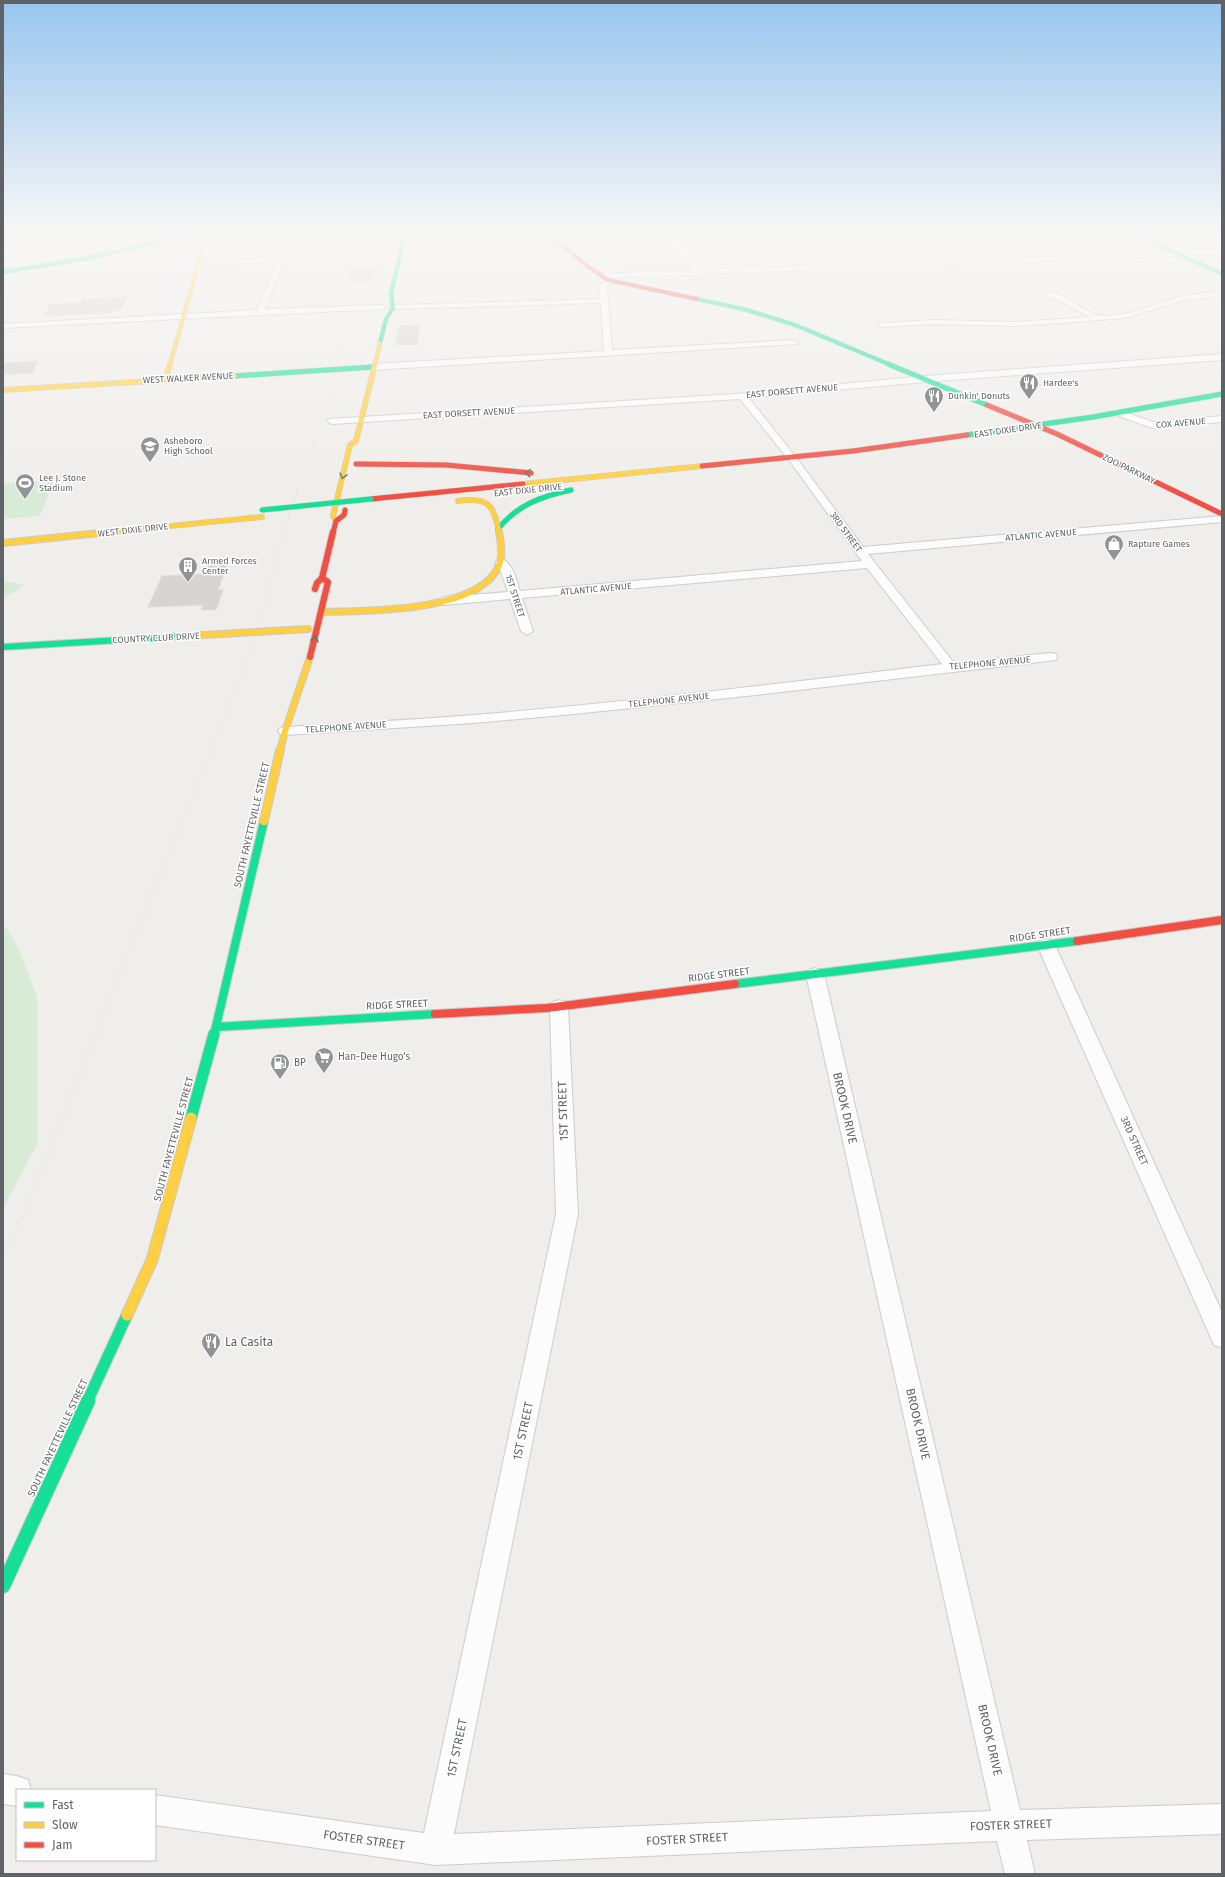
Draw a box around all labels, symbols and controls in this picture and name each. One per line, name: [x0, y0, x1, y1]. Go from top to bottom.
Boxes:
street label: WEST WALKER AVENUE: [142, 371, 234, 385]
restaurant icon: Hardee's: [1018, 372, 1040, 400]
place label: Hardee's: [1043, 378, 1078, 388]
street label: EAST DORSETT AVENUE: [746, 382, 839, 400]
restaurant icon: Dunkin' Donuts: [923, 385, 945, 413]
place label: Dunkin' Donuts: [948, 391, 1010, 401]
street label: EAST DORSETT AVENUE: [423, 406, 516, 420]
street label: COX AVENUE: [1156, 416, 1207, 430]
street label: EAST DIXIE DRIVE: [973, 420, 1043, 440]
school or university icon: Asheboro High School: [139, 435, 161, 463]
place label: Asheboro High School: [164, 436, 213, 456]
street label: ZOO PARKWAY: [1101, 452, 1157, 486]
one-way arrow: [525, 469, 531, 478]
sports icon: Lee J. Stone Stadium: [14, 472, 36, 500]
place label: Lee J. Stone Stadium: [39, 473, 86, 493]
one-way arrow: [339, 473, 347, 479]
street label: EAST DIXIE DRIVE: [493, 481, 563, 499]
street label: 3RD STREET: [828, 510, 864, 554]
street label: WEST DIXIE DRIVE: [97, 521, 169, 539]
street label: ATLANTIC AVENUE: [1005, 527, 1077, 543]
shop icon: Rapture Games: [1103, 533, 1125, 561]
place label: Rapture Games: [1128, 539, 1190, 549]
building icon: Armed Forces Center: [177, 555, 199, 583]
place label: Armed Forces Center: [202, 556, 257, 576]
street label: 1ST STREET: [503, 573, 527, 619]
street label: ATLANTIC AVENUE: [560, 581, 632, 597]
street label: COUNTRY CLUB DRIVE: [112, 631, 200, 645]
one-way arrow: [310, 636, 319, 643]
street label: TELEPHONE AVENUE: [949, 654, 1031, 672]
street label: TELEPHONE AVENUE: [628, 691, 710, 709]
street label: TELEPHONE AVENUE: [305, 719, 387, 735]
street label: SOUTH FAYETTEVILLE STREET: [232, 760, 272, 889]
street label: RIDGE STREET: [1008, 925, 1072, 945]
street label: RIDGE STREET: [687, 965, 751, 985]
street label: RIDGE STREET: [366, 997, 429, 1013]
supermarket icon: Han-Dee Hugo's: [313, 1046, 335, 1074]
place label: Han-Dee Hugo's: [338, 1051, 411, 1063]
fuel station icon: BP: [269, 1052, 291, 1080]
place label: BP: [294, 1057, 306, 1069]
street label: BROOK DRIVE: [830, 1071, 860, 1145]
street label: SOUTH FAYETTEVILLE STREET: [152, 1075, 197, 1203]
street label: 1ST STREET: [555, 1080, 571, 1141]
street label: 3RD STREET: [1118, 1115, 1150, 1168]
restaurant icon: La Casita: [200, 1331, 222, 1359]
place label: La Casita: [225, 1335, 273, 1349]
street label: SOUTH FAYETTEVILLE STREET: [25, 1376, 91, 1499]
street label: BROOK DRIVE: [903, 1387, 933, 1461]
street label: 1ST STREET: [510, 1400, 536, 1462]
street label: BROOK DRIVE: [975, 1703, 1005, 1777]
street label: 1ST STREET: [444, 1717, 470, 1779]
legend: [16, 1789, 156, 1861]
text: Fast: [52, 1798, 74, 1812]
street label: FOSTER STREET: [970, 1817, 1053, 1833]
text: Slow: [52, 1818, 78, 1832]
street label: FOSTER STREET: [322, 1827, 406, 1853]
street label: FOSTER STREET: [646, 1830, 729, 1848]
text: Jam: [52, 1838, 72, 1852]

